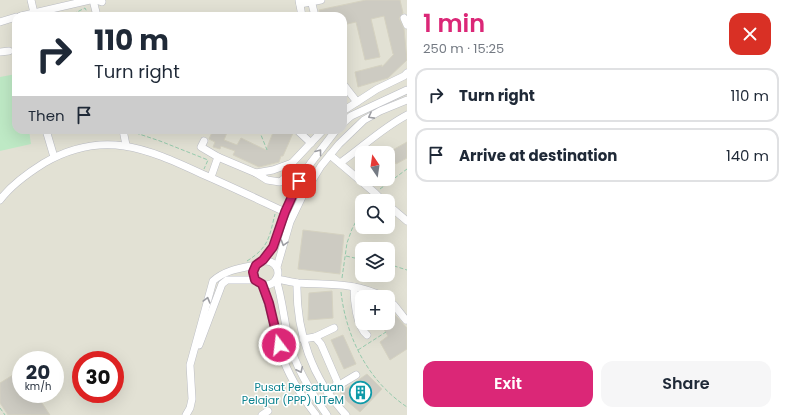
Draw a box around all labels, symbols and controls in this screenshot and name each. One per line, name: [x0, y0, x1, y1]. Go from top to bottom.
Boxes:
text: 1 min: [423, 7, 485, 40]
button: close: [729, 13, 771, 55]
text: 110 m: [94, 21, 169, 60]
icon: right: [28, 28, 80, 80]
text: 250 m · 15:25: [423, 39, 504, 58]
text: Turn right: [94, 59, 180, 84]
icon: right: [425, 84, 447, 106]
text: Turn right: [459, 85, 535, 106]
text: 110 m: [731, 85, 769, 106]
icon: arrive: [73, 104, 95, 126]
text: Then: [28, 105, 65, 126]
one-way arrow: [368, 111, 376, 119]
icon: arrive: [425, 144, 447, 166]
text: Arrive at destination: [459, 145, 617, 166]
text: 140 m: [726, 145, 769, 166]
north arrow: [355, 146, 395, 186]
map controls: [355, 146, 395, 330]
one-way arrow: [314, 149, 321, 156]
pin: [282, 164, 316, 198]
icon: arrive: [288, 170, 310, 192]
button: search: [355, 194, 395, 234]
one-way arrow: [280, 240, 289, 247]
button: layers: [355, 242, 395, 282]
button: +: [355, 290, 395, 330]
one-way arrow: [202, 297, 211, 304]
position arrow: [258, 324, 300, 366]
speed limit sign: 30: [72, 351, 124, 403]
text: 20: [26, 358, 50, 386]
button: Exit: [423, 361, 593, 407]
button: Share: [601, 361, 771, 407]
one-way arrow: [295, 366, 303, 374]
text: km/h: [25, 379, 51, 394]
place label: Pusat Persatuan Pelajar (PPP) UTeM: [242, 379, 344, 408]
building icon: Pusat Persatuan Pelajar (PPP) UTeM: [347, 380, 373, 406]

